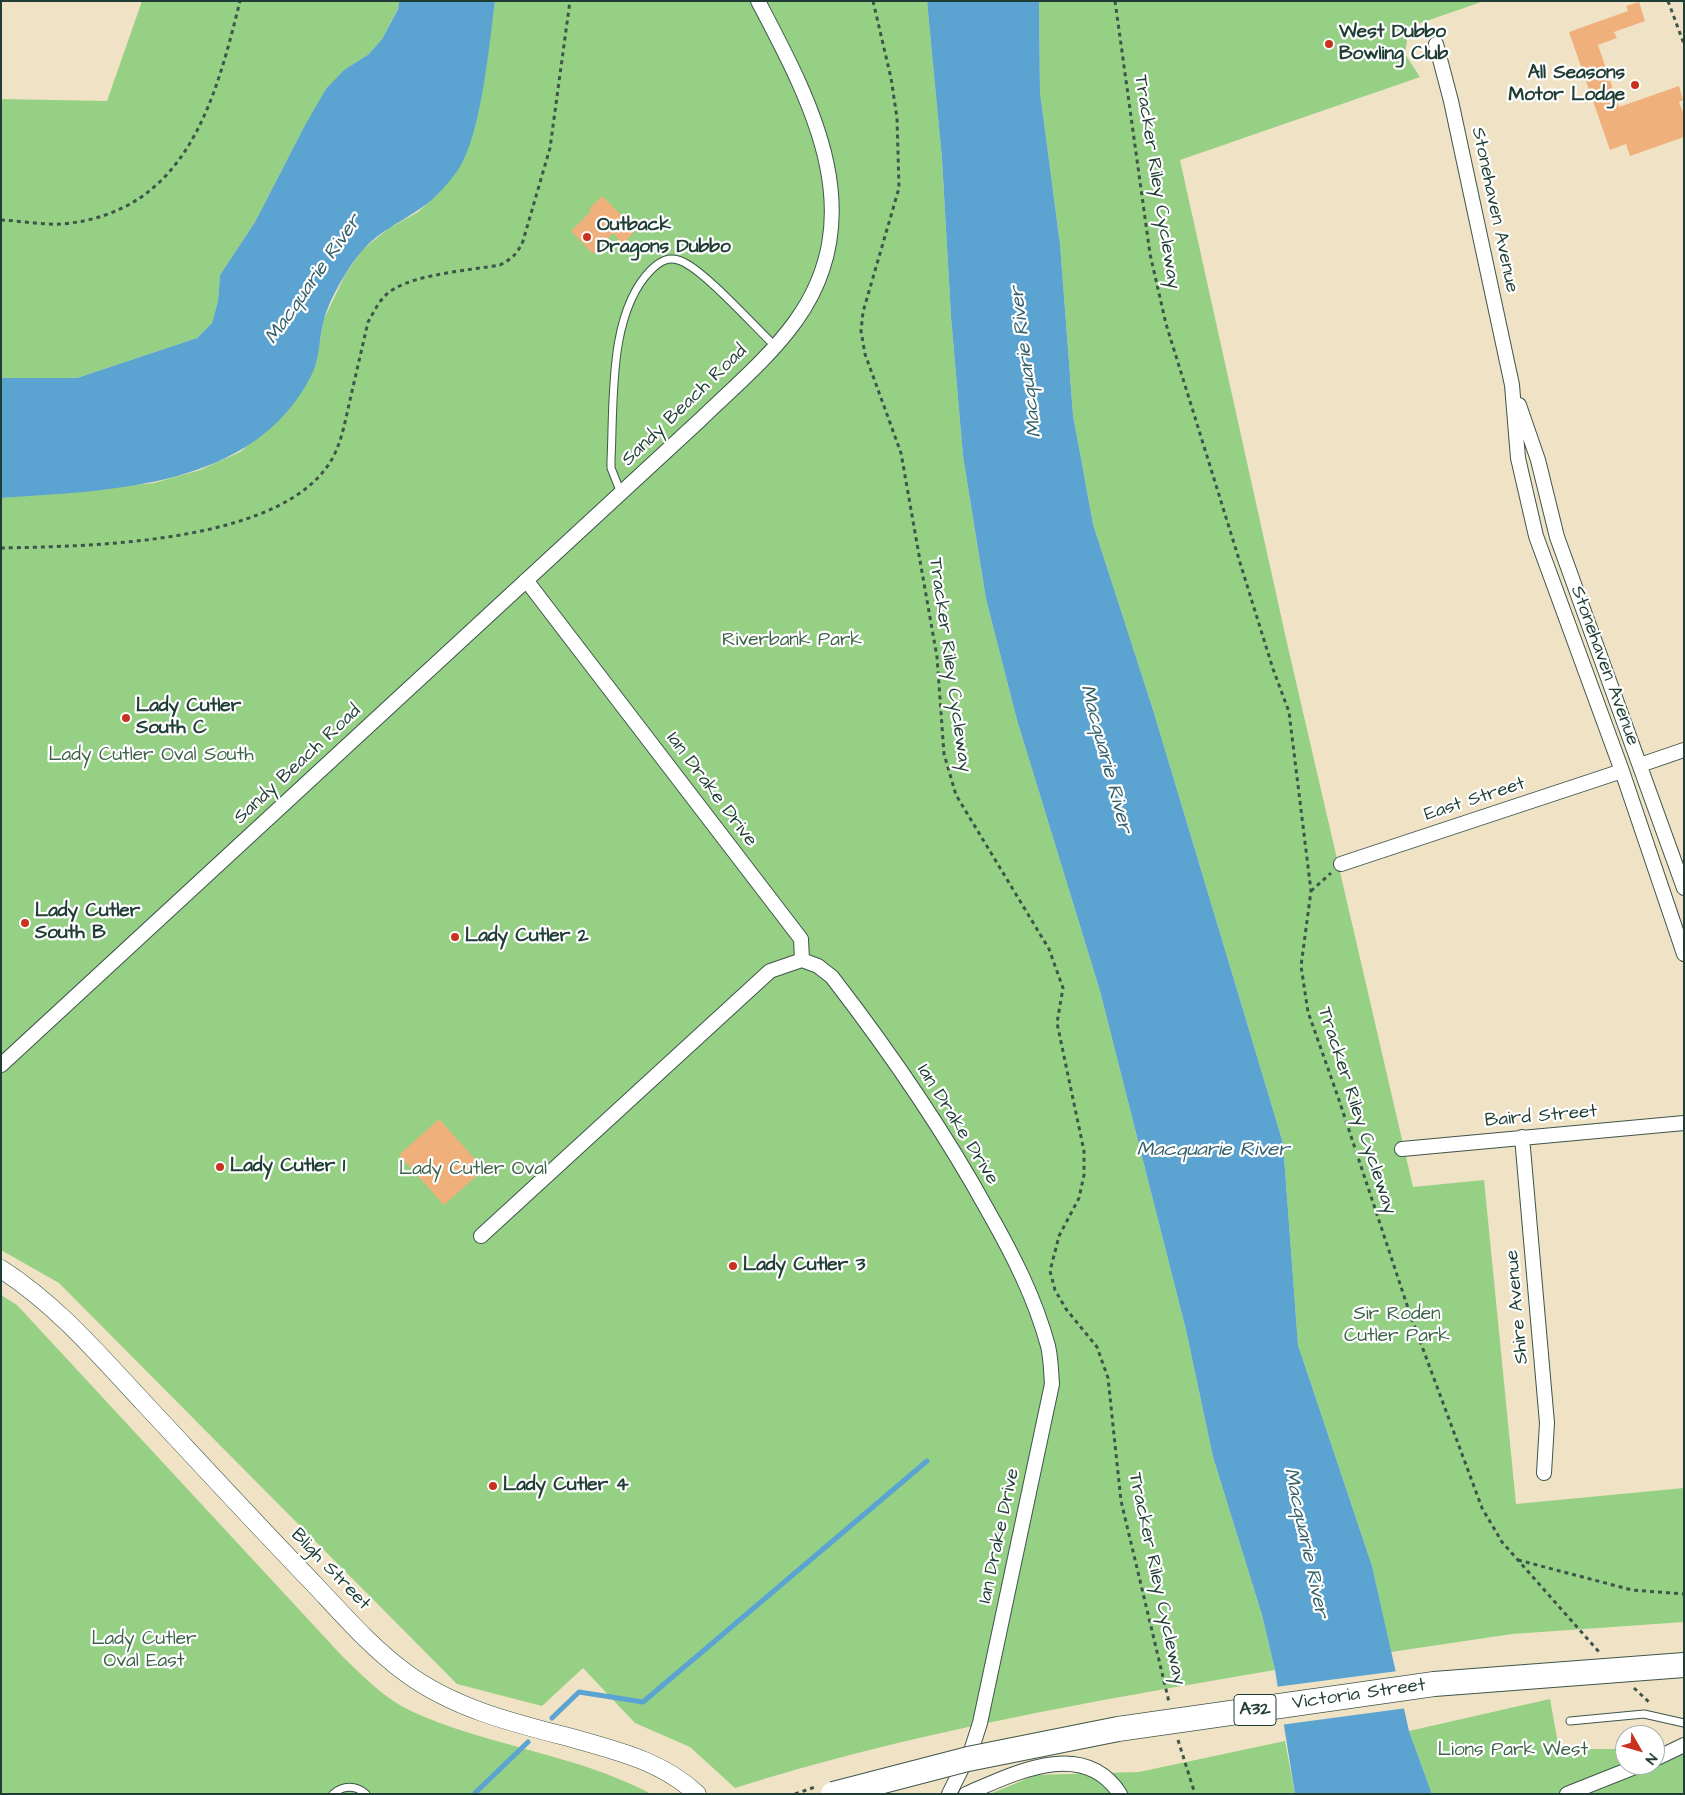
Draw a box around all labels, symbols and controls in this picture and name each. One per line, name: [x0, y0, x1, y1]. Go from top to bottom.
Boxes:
place label: West Dubbo Bowling Club: [1339, 22, 1448, 66]
marker: West Dubbo Bowling Club: [1323, 38, 1335, 50]
place label: All Seasons Motor Lodge: [1508, 63, 1625, 107]
street label: Tracker Riley Cycleway: [1128, 73, 1184, 291]
marker: All Seasons Motor Lodge: [1629, 79, 1641, 91]
street label: Stonehaven Avenue: [1465, 125, 1523, 295]
water label: Macquarie River: [260, 211, 368, 349]
place label: Outback Dragons Dubbo: [597, 215, 731, 259]
marker: Outback Dragons Dubbo: [581, 231, 593, 243]
water label: Macquarie River: [1006, 285, 1048, 439]
street label: Sandy Beach Road: [618, 340, 752, 472]
street label: Tracker Riley Cycleway: [923, 556, 975, 774]
street label: Stonehaven Avenue: [1564, 583, 1644, 749]
park label: Riverbank Park: [722, 630, 862, 652]
water label: Macquarie River: [1074, 682, 1136, 836]
place label: Lady Cutler South C: [136, 696, 241, 740]
street label: Sandy Beach Road: [230, 700, 366, 830]
marker: Lady Cutler South C: [120, 712, 132, 724]
street label: Ian Drake Drive: [661, 728, 761, 852]
park label: Lady Cutler Oval South: [48, 745, 254, 767]
street label: East Street: [1422, 773, 1528, 827]
place label: Lady Cutler South B: [35, 901, 140, 945]
marker: Lady Cutler South B: [19, 917, 31, 929]
place label: Lady Cutler 2: [465, 926, 589, 948]
marker: Lady Cutler 2: [449, 931, 461, 943]
street label: Tracker Riley Cycleway: [1312, 1005, 1400, 1217]
street label: Ian Drake Drive: [911, 1061, 1003, 1189]
street label: Baird Street: [1484, 1101, 1598, 1133]
water label: Macquarie River: [1137, 1139, 1289, 1163]
place label: Lady Cutler 1: [230, 1156, 345, 1178]
park label: Lady Cutler Oval: [399, 1159, 547, 1181]
marker: Lady Cutler 1: [214, 1161, 226, 1173]
street label: Shire Avenue: [1502, 1249, 1534, 1365]
place label: Lady Cutler 3: [743, 1255, 865, 1277]
marker: Lady Cutler 3: [727, 1260, 739, 1272]
park label: Sir Roden Cutler Park: [1344, 1304, 1450, 1348]
street label: Ian Drake Drive: [975, 1466, 1025, 1606]
water label: Macquarie River: [1277, 1466, 1333, 1620]
street label: Tracker Riley Cycleway: [1122, 1471, 1190, 1687]
place label: Lady Cutler 4: [503, 1475, 629, 1497]
marker: Lady Cutler 4: [487, 1480, 499, 1492]
street label: Bligh Street: [285, 1524, 375, 1616]
park label: Lady Cutler Oval East: [91, 1629, 197, 1673]
street label: Victoria Street: [1291, 1674, 1427, 1716]
road number: A32: [1234, 1694, 1276, 1726]
north arrow: [1615, 1725, 1665, 1775]
park label: Lions Park West: [1438, 1740, 1588, 1762]
text: N: [1640, 1749, 1662, 1768]

